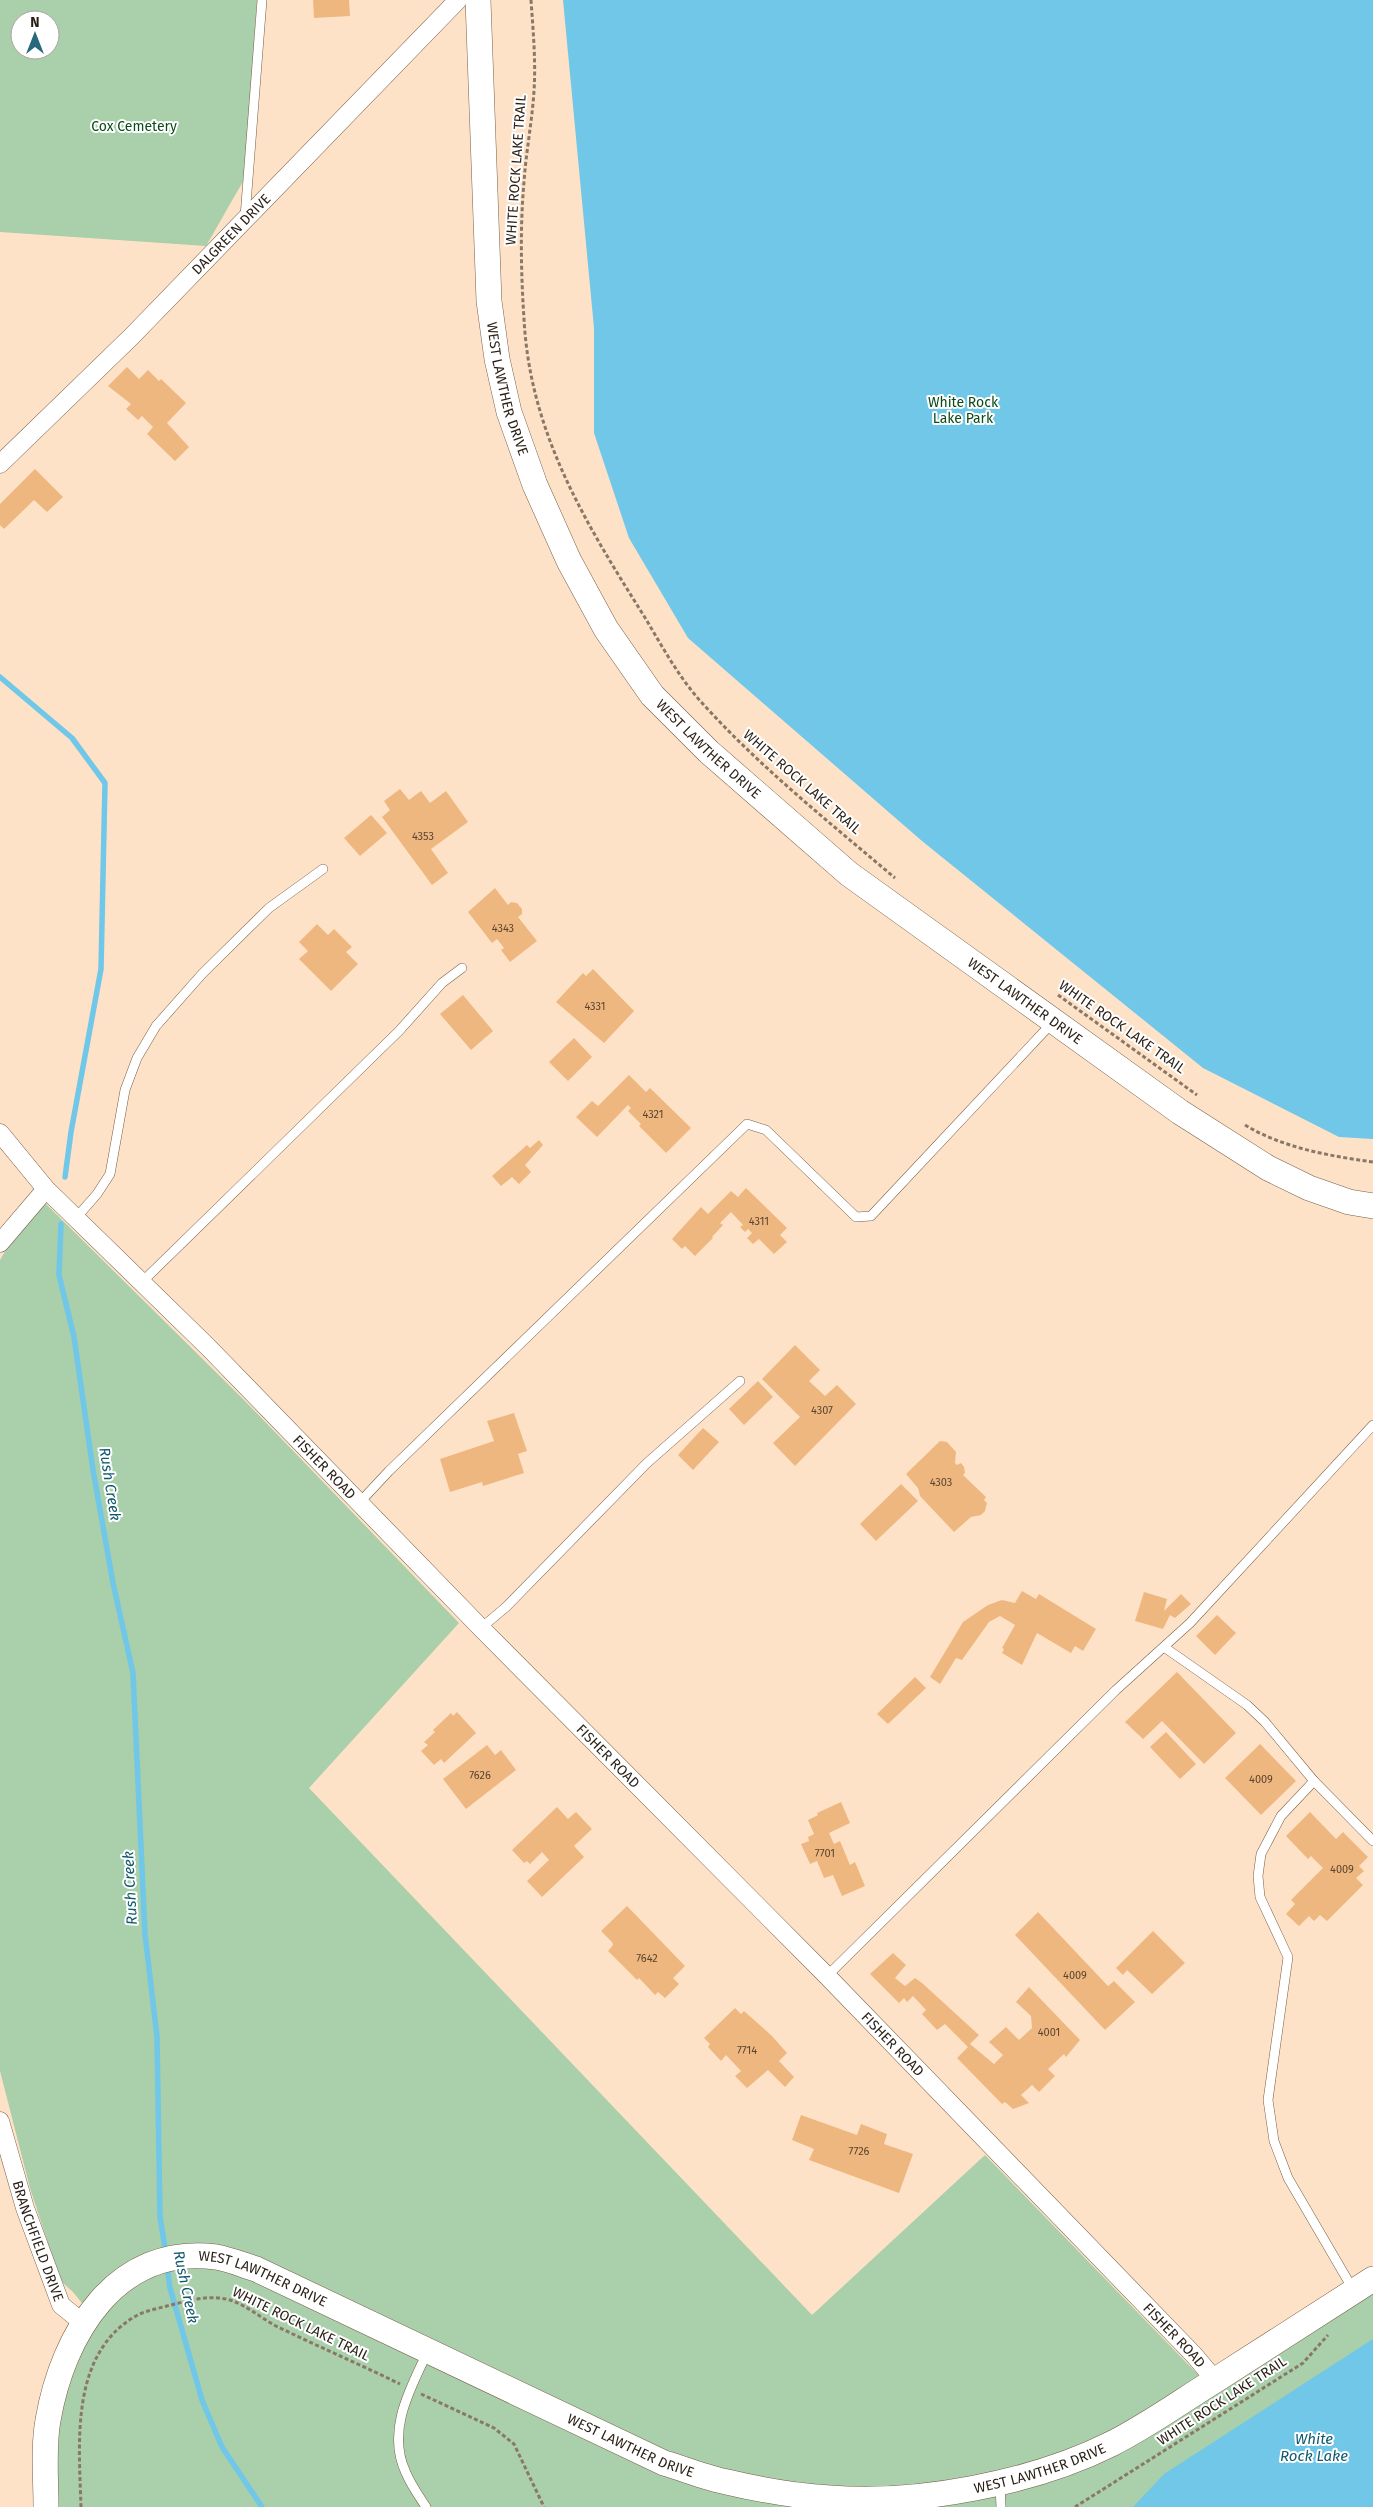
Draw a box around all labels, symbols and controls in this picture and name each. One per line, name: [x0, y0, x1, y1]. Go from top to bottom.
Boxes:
north arrow: [10, 10, 60, 60]
text: N: [30, 14, 40, 31]
street label: WHITE ROCK LAKE TRAIL: [502, 94, 530, 246]
park label: Cox Cemetery: [91, 118, 177, 135]
street label: DALGREEN DRIVE: [188, 190, 274, 278]
street label: WEST LAWTHER DRIVE: [483, 321, 532, 458]
park label: White Rock Lake Park: [928, 394, 999, 427]
street label: WEST LAWTHER DRIVE: [653, 696, 765, 802]
street label: WHITE ROCK LAKE TRAIL: [740, 726, 864, 838]
house number: 4353: [412, 830, 434, 843]
house number: 4343: [492, 922, 514, 935]
street label: WEST LAWTHER DRIVE: [964, 954, 1086, 1048]
street label: WHITE ROCK LAKE TRAIL: [1055, 977, 1189, 1077]
house number: 4331: [584, 1000, 606, 1013]
house number: 4321: [643, 1108, 663, 1121]
house number: 4311: [749, 1215, 769, 1228]
house number: 4307: [811, 1404, 833, 1417]
street label: FISHER ROAD: [290, 1431, 359, 1503]
water label: Rush Creek: [95, 1446, 125, 1522]
house number: 4303: [930, 1476, 952, 1489]
street label: FISHER ROAD: [573, 1721, 643, 1791]
house number: 7626: [469, 1769, 491, 1782]
house number: 4009: [1249, 1773, 1273, 1786]
house number: 7701: [815, 1847, 835, 1860]
water label: Rush Creek: [119, 1851, 141, 1925]
house number: 4009: [1330, 1863, 1354, 1876]
house number: 7642: [636, 1952, 658, 1965]
house number: 4009: [1063, 1969, 1087, 1982]
street label: FISHER ROAD: [858, 2008, 928, 2080]
house number: 4001: [1038, 2026, 1060, 2039]
house number: 7714: [737, 2044, 757, 2057]
house number: 7726: [849, 2145, 870, 2158]
street label: BRANCHFIELD DRIVE: [9, 2179, 67, 2304]
street label: WEST LAWTHER DRIVE: [198, 2247, 330, 2310]
water label: Rush Creek: [169, 2249, 203, 2325]
street label: WHITE ROCK LAKE TRAIL: [230, 2283, 372, 2365]
street label: FISHER ROAD: [1140, 2299, 1209, 2371]
street label: WHITE ROCK LAKE TRAIL: [1154, 2353, 1290, 2449]
street label: WEST LAWTHER DRIVE: [565, 2410, 696, 2481]
water label: White Rock Lake: [1280, 2430, 1348, 2465]
street label: WEST LAWTHER DRIVE: [972, 2439, 1108, 2497]

